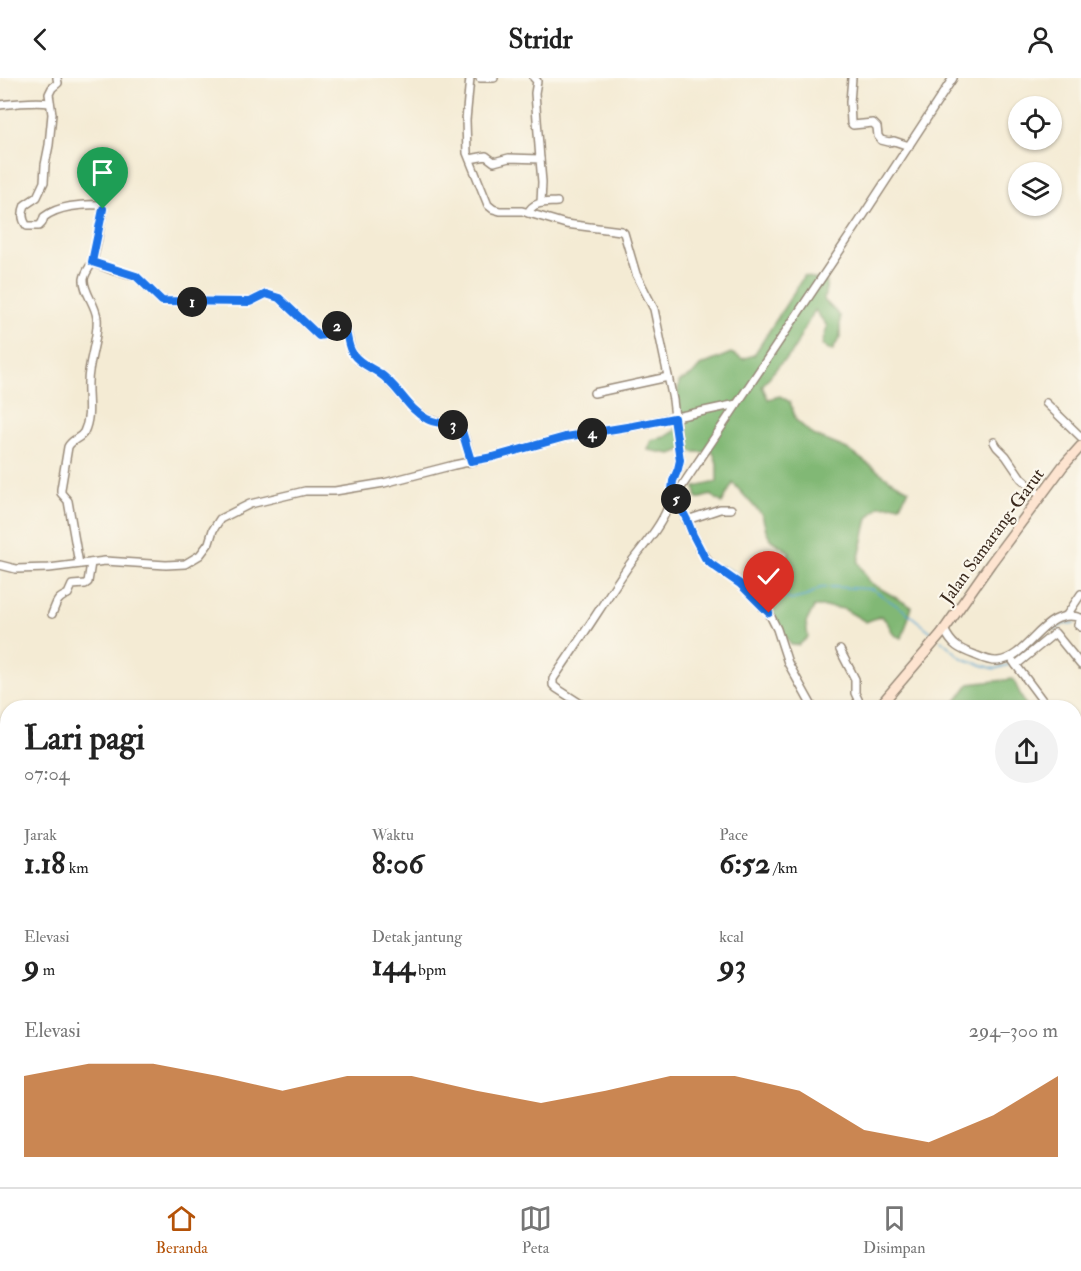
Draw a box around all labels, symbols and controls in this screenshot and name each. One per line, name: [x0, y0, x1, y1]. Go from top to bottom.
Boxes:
icon: back: [24, 23, 57, 56]
text: Stridr: [508, 23, 573, 56]
icon: person: [1024, 23, 1057, 56]
map controls: [1008, 96, 1062, 216]
button: locate: [1008, 96, 1062, 150]
pin: [77, 147, 128, 209]
icon: arrive: [86, 156, 119, 189]
button: layers: [1008, 162, 1062, 216]
pin: 1: [177, 287, 207, 317]
text: 1: [189, 292, 195, 312]
pin: 2: [322, 311, 352, 341]
text: 2: [333, 316, 341, 336]
pin: 3: [438, 410, 468, 440]
text: 3: [450, 415, 456, 435]
pin: 4: [577, 418, 607, 448]
text: 4: [588, 423, 596, 443]
street label: Jalan Samarang-Garut: [935, 464, 1050, 610]
pin: 5: [661, 484, 691, 514]
text: 5: [672, 489, 680, 509]
pin: [743, 551, 794, 613]
icon: check: [752, 560, 785, 593]
text: Lari pagi: [24, 718, 145, 759]
button: share: [995, 720, 1058, 783]
text: 07:04: [24, 761, 69, 786]
text: Jarak: [24, 825, 57, 845]
text: Waktu: [372, 825, 414, 845]
text: Pace: [719, 825, 748, 845]
text: 1.18: [24, 845, 65, 882]
text: 8:06: [372, 845, 424, 882]
text: 6:52: [719, 845, 770, 882]
text: km: [65, 858, 89, 878]
text: /km: [770, 858, 798, 878]
text: Elevasi: [24, 927, 69, 947]
text: Detak jantung: [372, 927, 462, 947]
text: kcal: [719, 927, 744, 947]
text: 9: [24, 947, 39, 984]
text: 144: [372, 947, 415, 984]
text: 93: [719, 947, 746, 984]
text: m: [39, 960, 55, 980]
text: bpm: [415, 960, 446, 980]
text: Elevasi: [24, 1018, 81, 1043]
text: 294–300 m: [969, 1018, 1058, 1043]
tab: Beranda: [156, 1202, 208, 1258]
tab: Peta: [519, 1202, 552, 1258]
tab: Disimpan: [863, 1202, 925, 1258]

